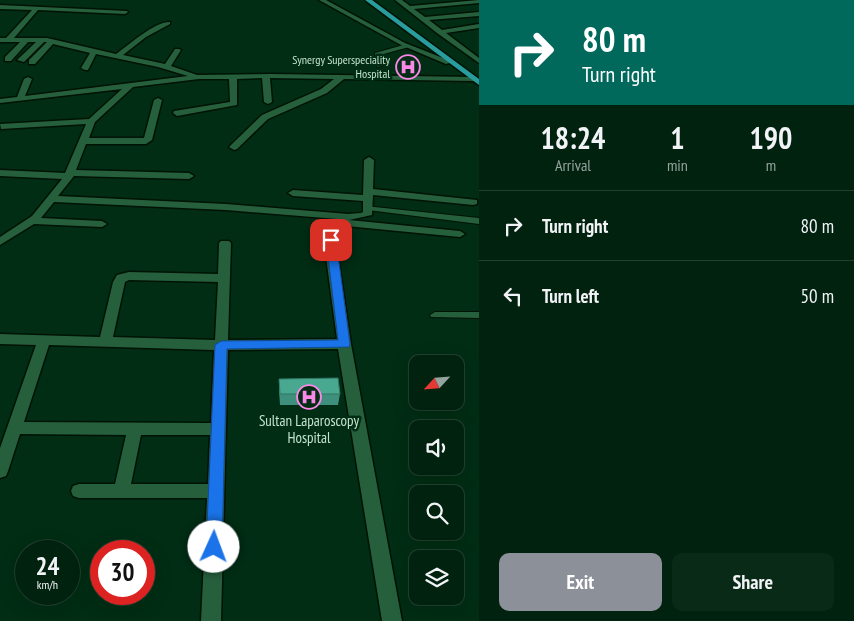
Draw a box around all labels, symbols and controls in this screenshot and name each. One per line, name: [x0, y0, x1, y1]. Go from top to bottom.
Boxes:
text: 80 m: [582, 16, 646, 62]
icon: right: [499, 20, 564, 85]
place label: Synergy Superspeciality Hospital: [292, 52, 390, 81]
hospital icon: Synergy Superspeciality Hospital: [395, 54, 421, 80]
text: Turn right: [582, 60, 656, 88]
text: 18:24: [541, 118, 605, 157]
text: 1: [670, 118, 685, 157]
text: 190: [749, 118, 792, 157]
text: Arrival: [555, 155, 591, 175]
text: min: [667, 155, 688, 175]
text: m: [766, 155, 776, 175]
icon: right: [499, 212, 527, 240]
text: Turn right: [542, 214, 608, 238]
text: 80 m: [801, 214, 834, 238]
pin: [310, 219, 352, 261]
icon: arrive: [317, 226, 345, 254]
icon: left: [499, 282, 527, 310]
text: Turn left: [542, 284, 599, 308]
text: 50 m: [801, 284, 834, 308]
north arrow: [409, 355, 464, 410]
map controls: [409, 355, 464, 605]
hospital icon: Sultan Laparoscopy Hospital: [296, 384, 322, 410]
place label: Sultan Laparoscopy Hospital: [259, 411, 359, 447]
button: sound: [409, 420, 464, 475]
button: search: [409, 485, 464, 540]
position arrow: [187, 520, 239, 572]
speed limit sign: 30: [90, 540, 155, 605]
text: 24: [36, 550, 59, 582]
button: layers: [409, 550, 464, 605]
button: Exit: [499, 553, 662, 611]
button: Share: [672, 553, 834, 611]
text: km/h: [37, 577, 58, 592]

